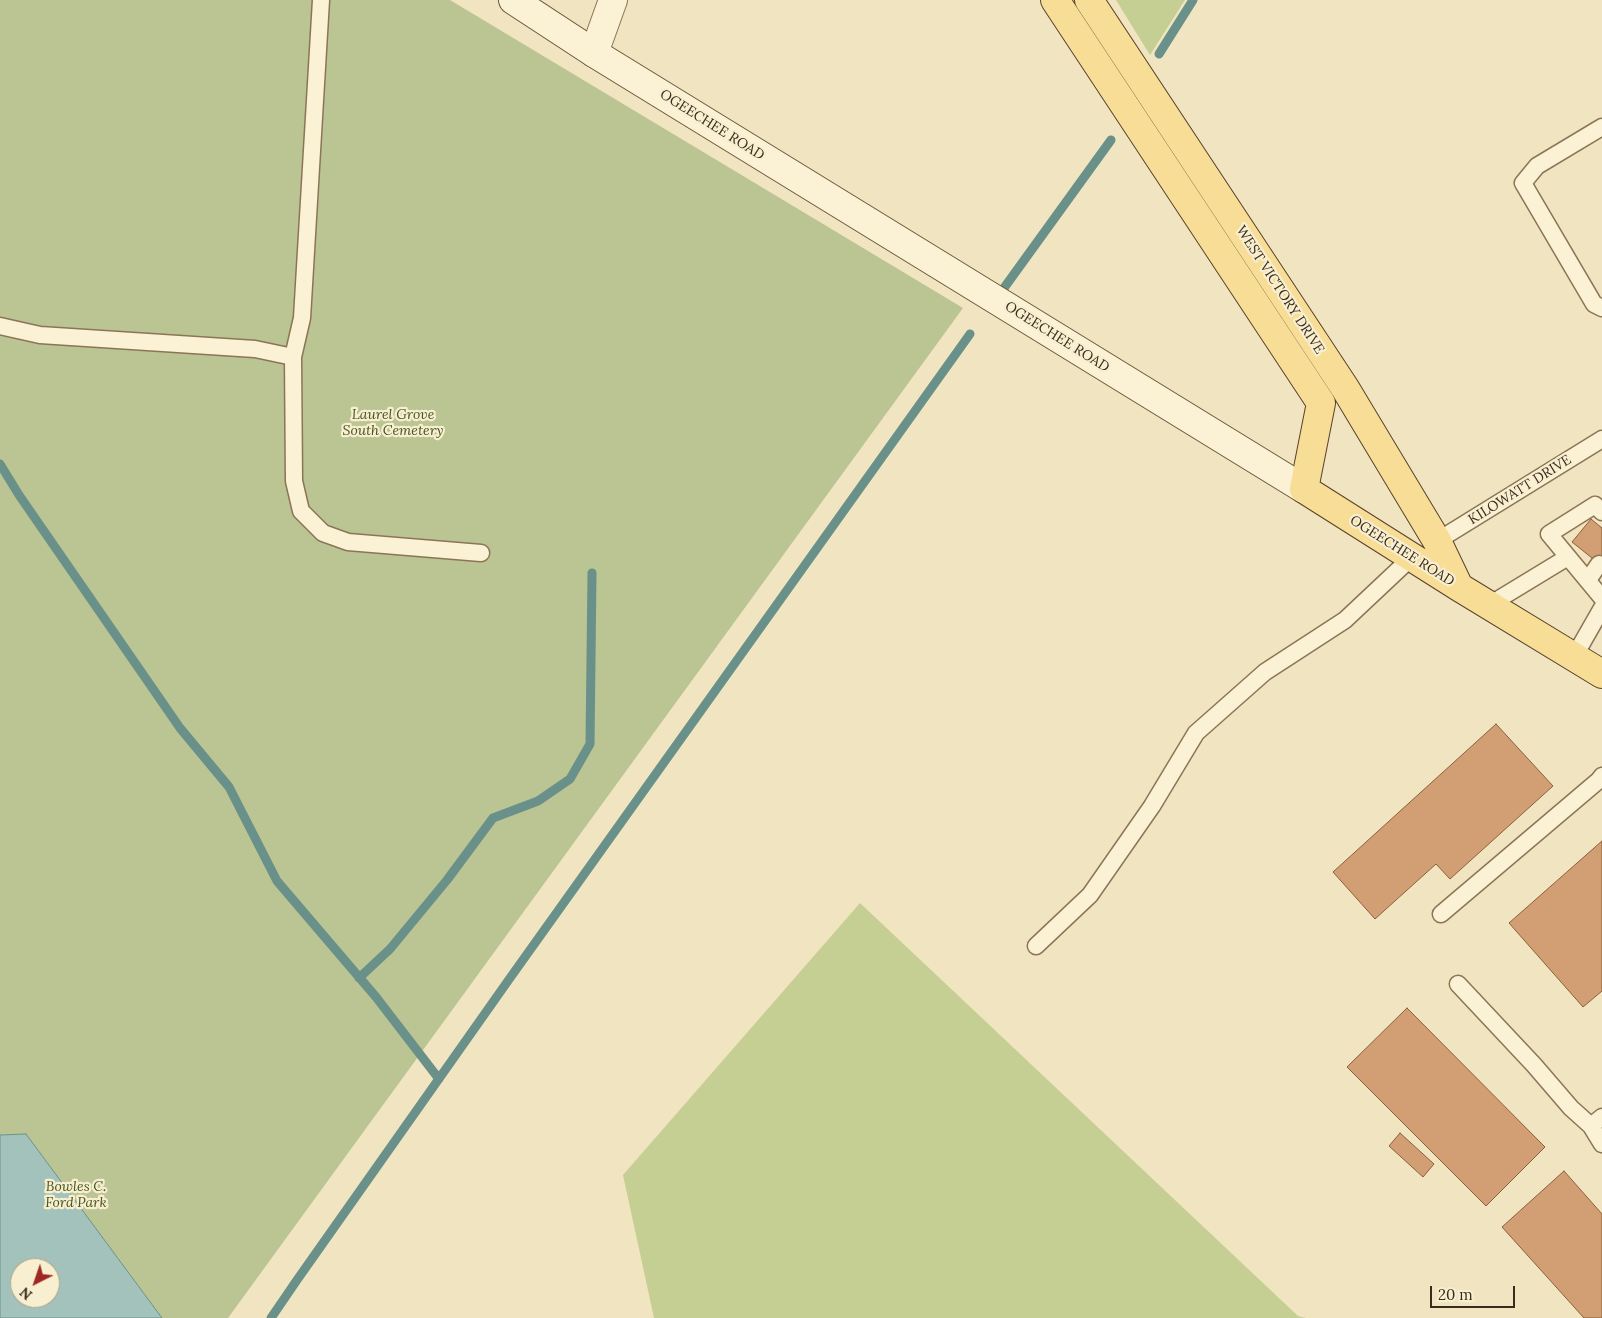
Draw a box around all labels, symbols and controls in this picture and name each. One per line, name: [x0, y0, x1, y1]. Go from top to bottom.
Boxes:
street label: OGEECHEE ROAD: [657, 86, 767, 164]
street label: WEST VICTORY DRIVE: [1232, 223, 1328, 357]
street label: OGEECHEE ROAD: [1002, 298, 1112, 376]
park label: Laurel Grove South Cemetery: [342, 407, 444, 440]
street label: KILOWATT DRIVE: [1466, 452, 1574, 528]
street label: OGEECHEE ROAD: [1347, 512, 1457, 590]
park label: Bowles C. Ford Park: [45, 1179, 107, 1212]
north arrow: [10, 1258, 60, 1308]
scale bar: [1432, 1276, 1517, 1308]
text: N: [16, 1283, 36, 1304]
text: 20 m: [1438, 1285, 1473, 1304]

